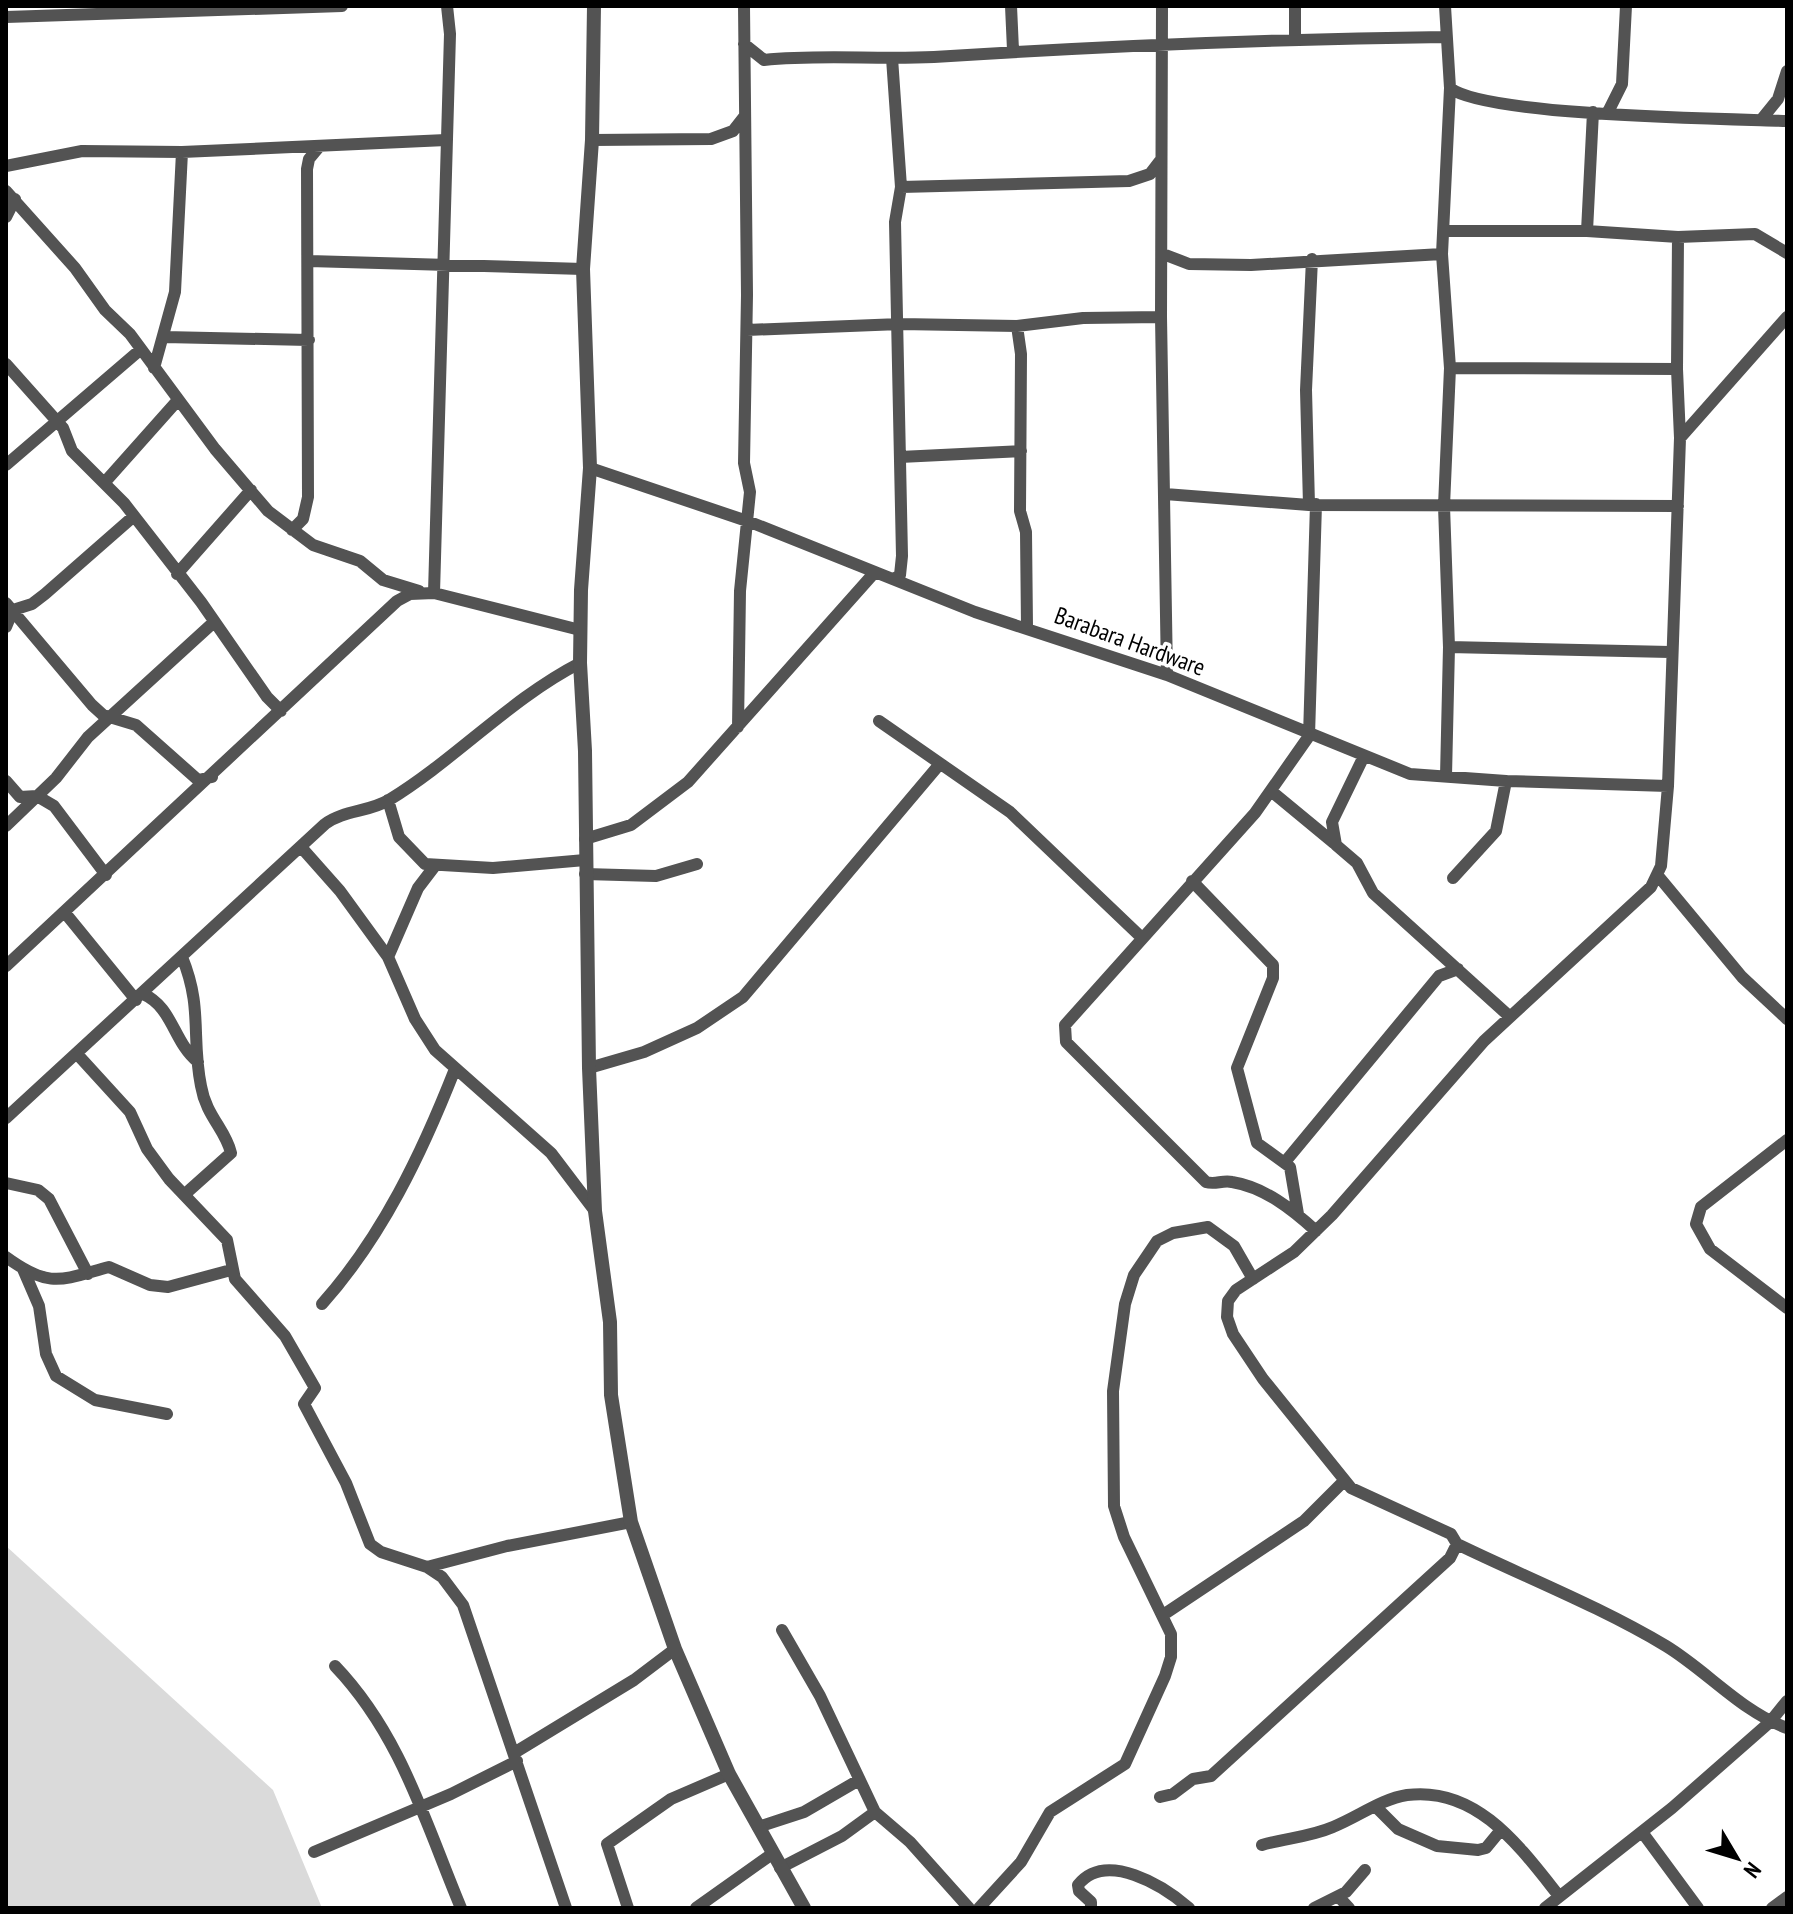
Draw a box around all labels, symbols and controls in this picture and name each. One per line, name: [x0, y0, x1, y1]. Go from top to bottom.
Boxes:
street label: Barabara Hardware: [1050, 599, 1210, 683]
north arrow: [1697, 1818, 1777, 1898]
text: N: [1738, 1857, 1767, 1884]

